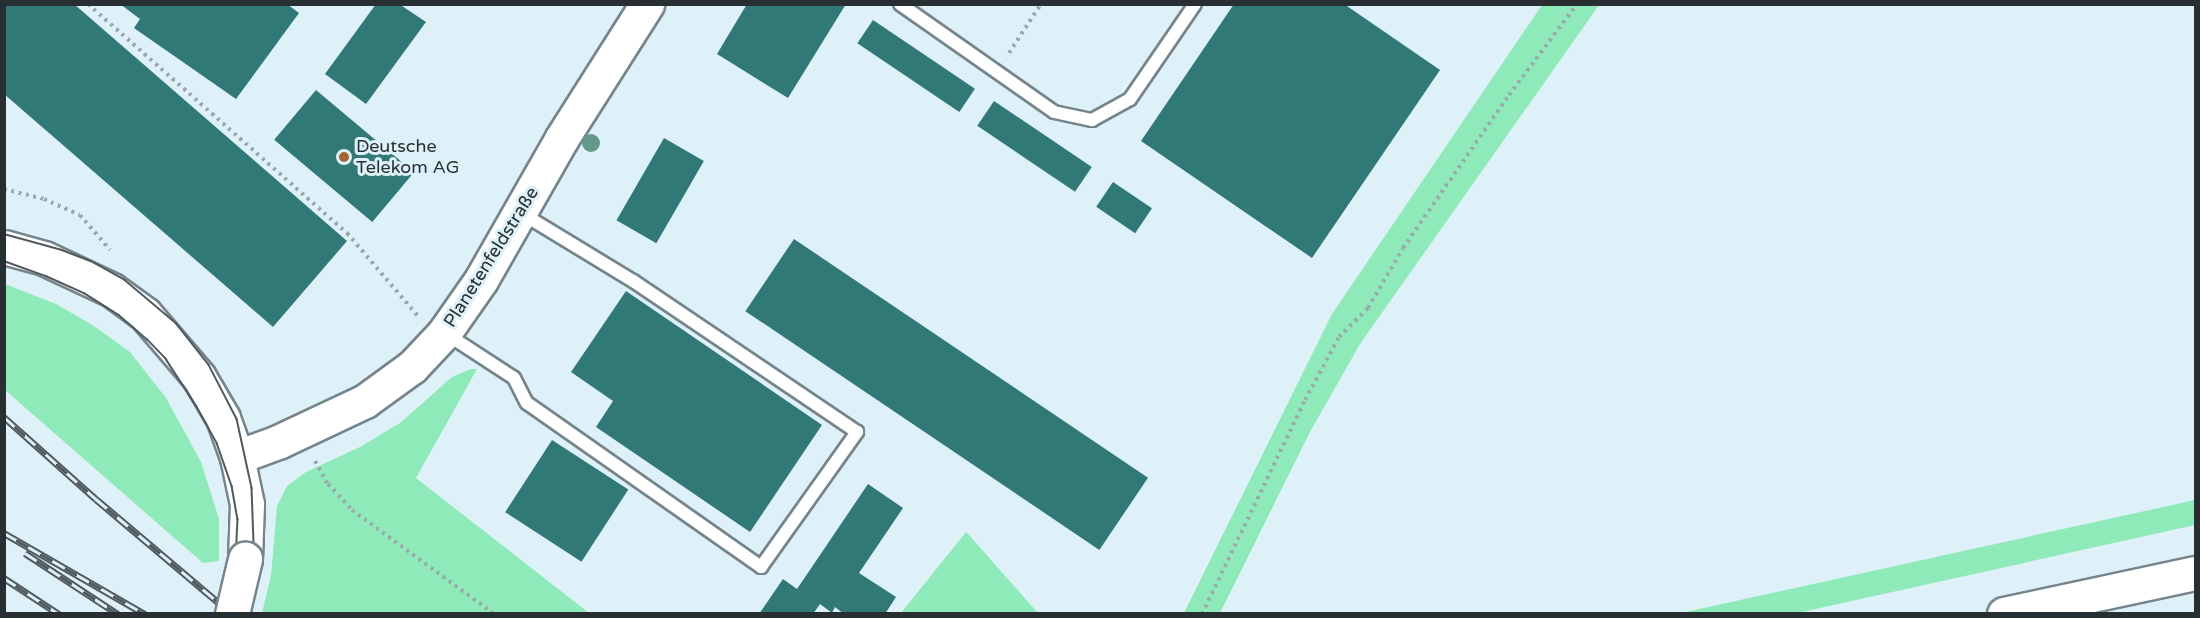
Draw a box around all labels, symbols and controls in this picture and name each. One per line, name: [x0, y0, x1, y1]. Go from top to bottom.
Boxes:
place label: Deutsche Telekom AG: [356, 136, 459, 178]
marker: Deutsche Telekom AG: [337, 150, 351, 164]
street label: Planetenfeldstraße: [439, 183, 543, 331]

